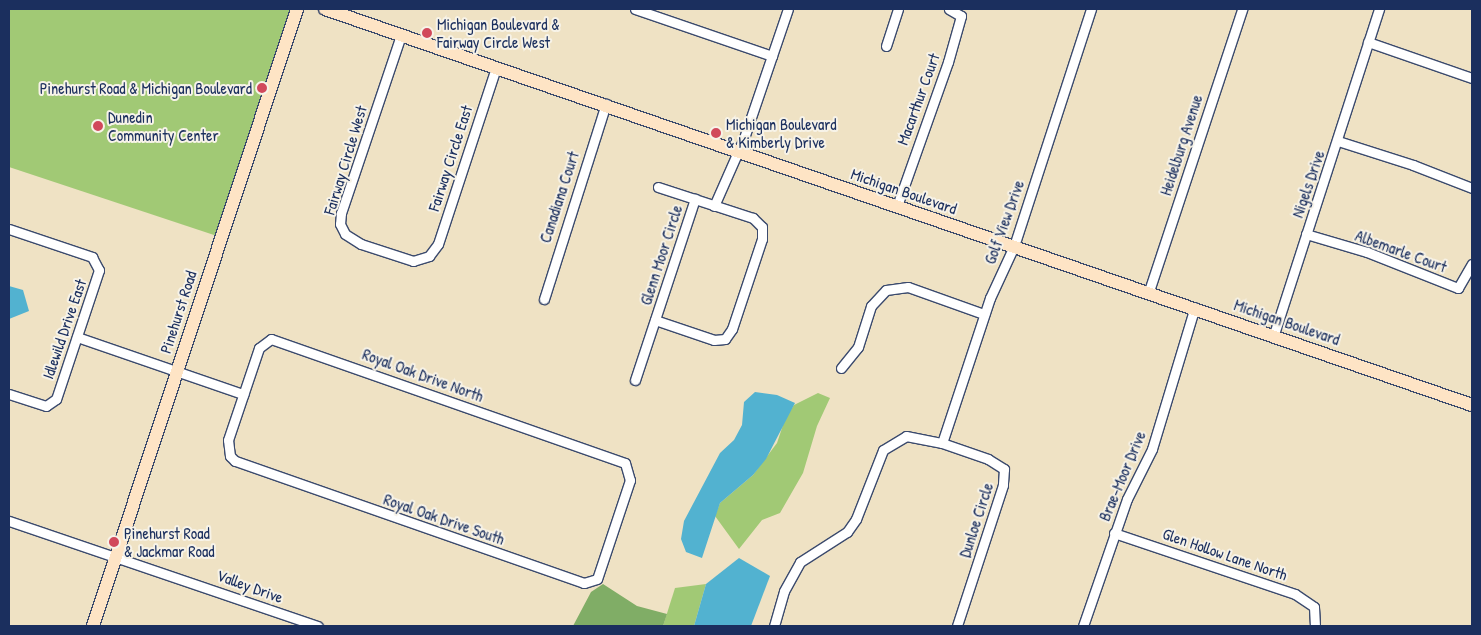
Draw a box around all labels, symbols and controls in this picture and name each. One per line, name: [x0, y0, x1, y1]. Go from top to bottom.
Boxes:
place label: Michigan Boulevard & Fairway Circle West: [437, 14, 560, 52]
marker: Michigan Boulevard & Fairway Circle West: [421, 27, 433, 39]
street label: Macarthur Court: [893, 51, 943, 147]
place label: Pinehurst Road & Michigan Boulevard: [40, 78, 252, 98]
marker: Pinehurst Road & Michigan Boulevard: [256, 82, 268, 94]
street label: Heidelburg Avenue: [1156, 92, 1206, 198]
street label: Fairway Circle West: [319, 103, 371, 217]
street label: Fairway Circle East: [424, 103, 476, 213]
place label: Dunedin Community Center: [108, 107, 219, 145]
place label: Michigan Boulevard & Kimberly Drive: [726, 114, 837, 152]
marker: Dunedin Community Center: [92, 120, 104, 132]
marker: Michigan Boulevard & Kimberly Drive: [710, 127, 722, 139]
street label: Nigels Drive: [1288, 148, 1328, 220]
street label: Canadiana Court: [535, 149, 583, 245]
street label: Michigan Boulevard: [849, 164, 959, 218]
street label: Golf View Drive: [980, 177, 1028, 267]
street label: Glenn Moor Circle: [636, 203, 686, 307]
street label: Albemarle Court: [1353, 226, 1449, 276]
street label: Pinehurst Road: [156, 268, 200, 356]
street label: Idlewild Drive East: [38, 276, 90, 382]
street label: Michigan Boulevard: [1232, 295, 1342, 349]
street label: Royal Oak Drive North: [360, 344, 486, 406]
street label: Brae-Moor Drive: [1094, 428, 1150, 524]
street label: Dunloe Circle: [955, 480, 997, 560]
street label: Royal Oak Drive South: [381, 489, 507, 549]
place label: Pinehurst Road & Jackmar Road: [124, 523, 214, 561]
street label: Glen Hollow Lane North: [1160, 524, 1290, 584]
marker: Pinehurst Road & Jackmar Road: [108, 536, 120, 548]
street label: Valley Drive: [214, 565, 286, 607]

